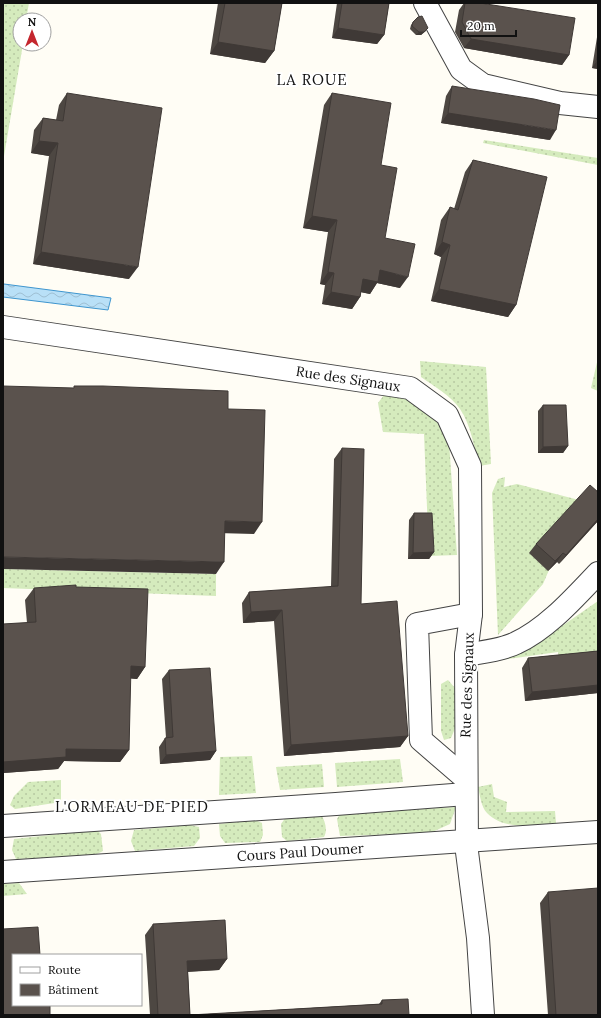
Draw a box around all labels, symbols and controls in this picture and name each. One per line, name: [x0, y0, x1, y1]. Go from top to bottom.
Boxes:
north arrow: [12, 12, 52, 52]
scale bar: [461, 12, 516, 38]
text: N: [28, 15, 37, 29]
text: 20 m: [467, 18, 495, 33]
district label: LA ROUE: [276, 70, 348, 89]
street label: Rue des Signaux: [295, 362, 402, 396]
street label: Rue des Signaux: [456, 631, 478, 738]
district label: L'ORMEAU DE PIED: [55, 797, 209, 816]
street label: Cours Paul Doumer: [236, 839, 364, 865]
legend: [12, 954, 142, 1006]
text: Route: [48, 962, 81, 977]
text: Bâtiment: [48, 982, 99, 997]

